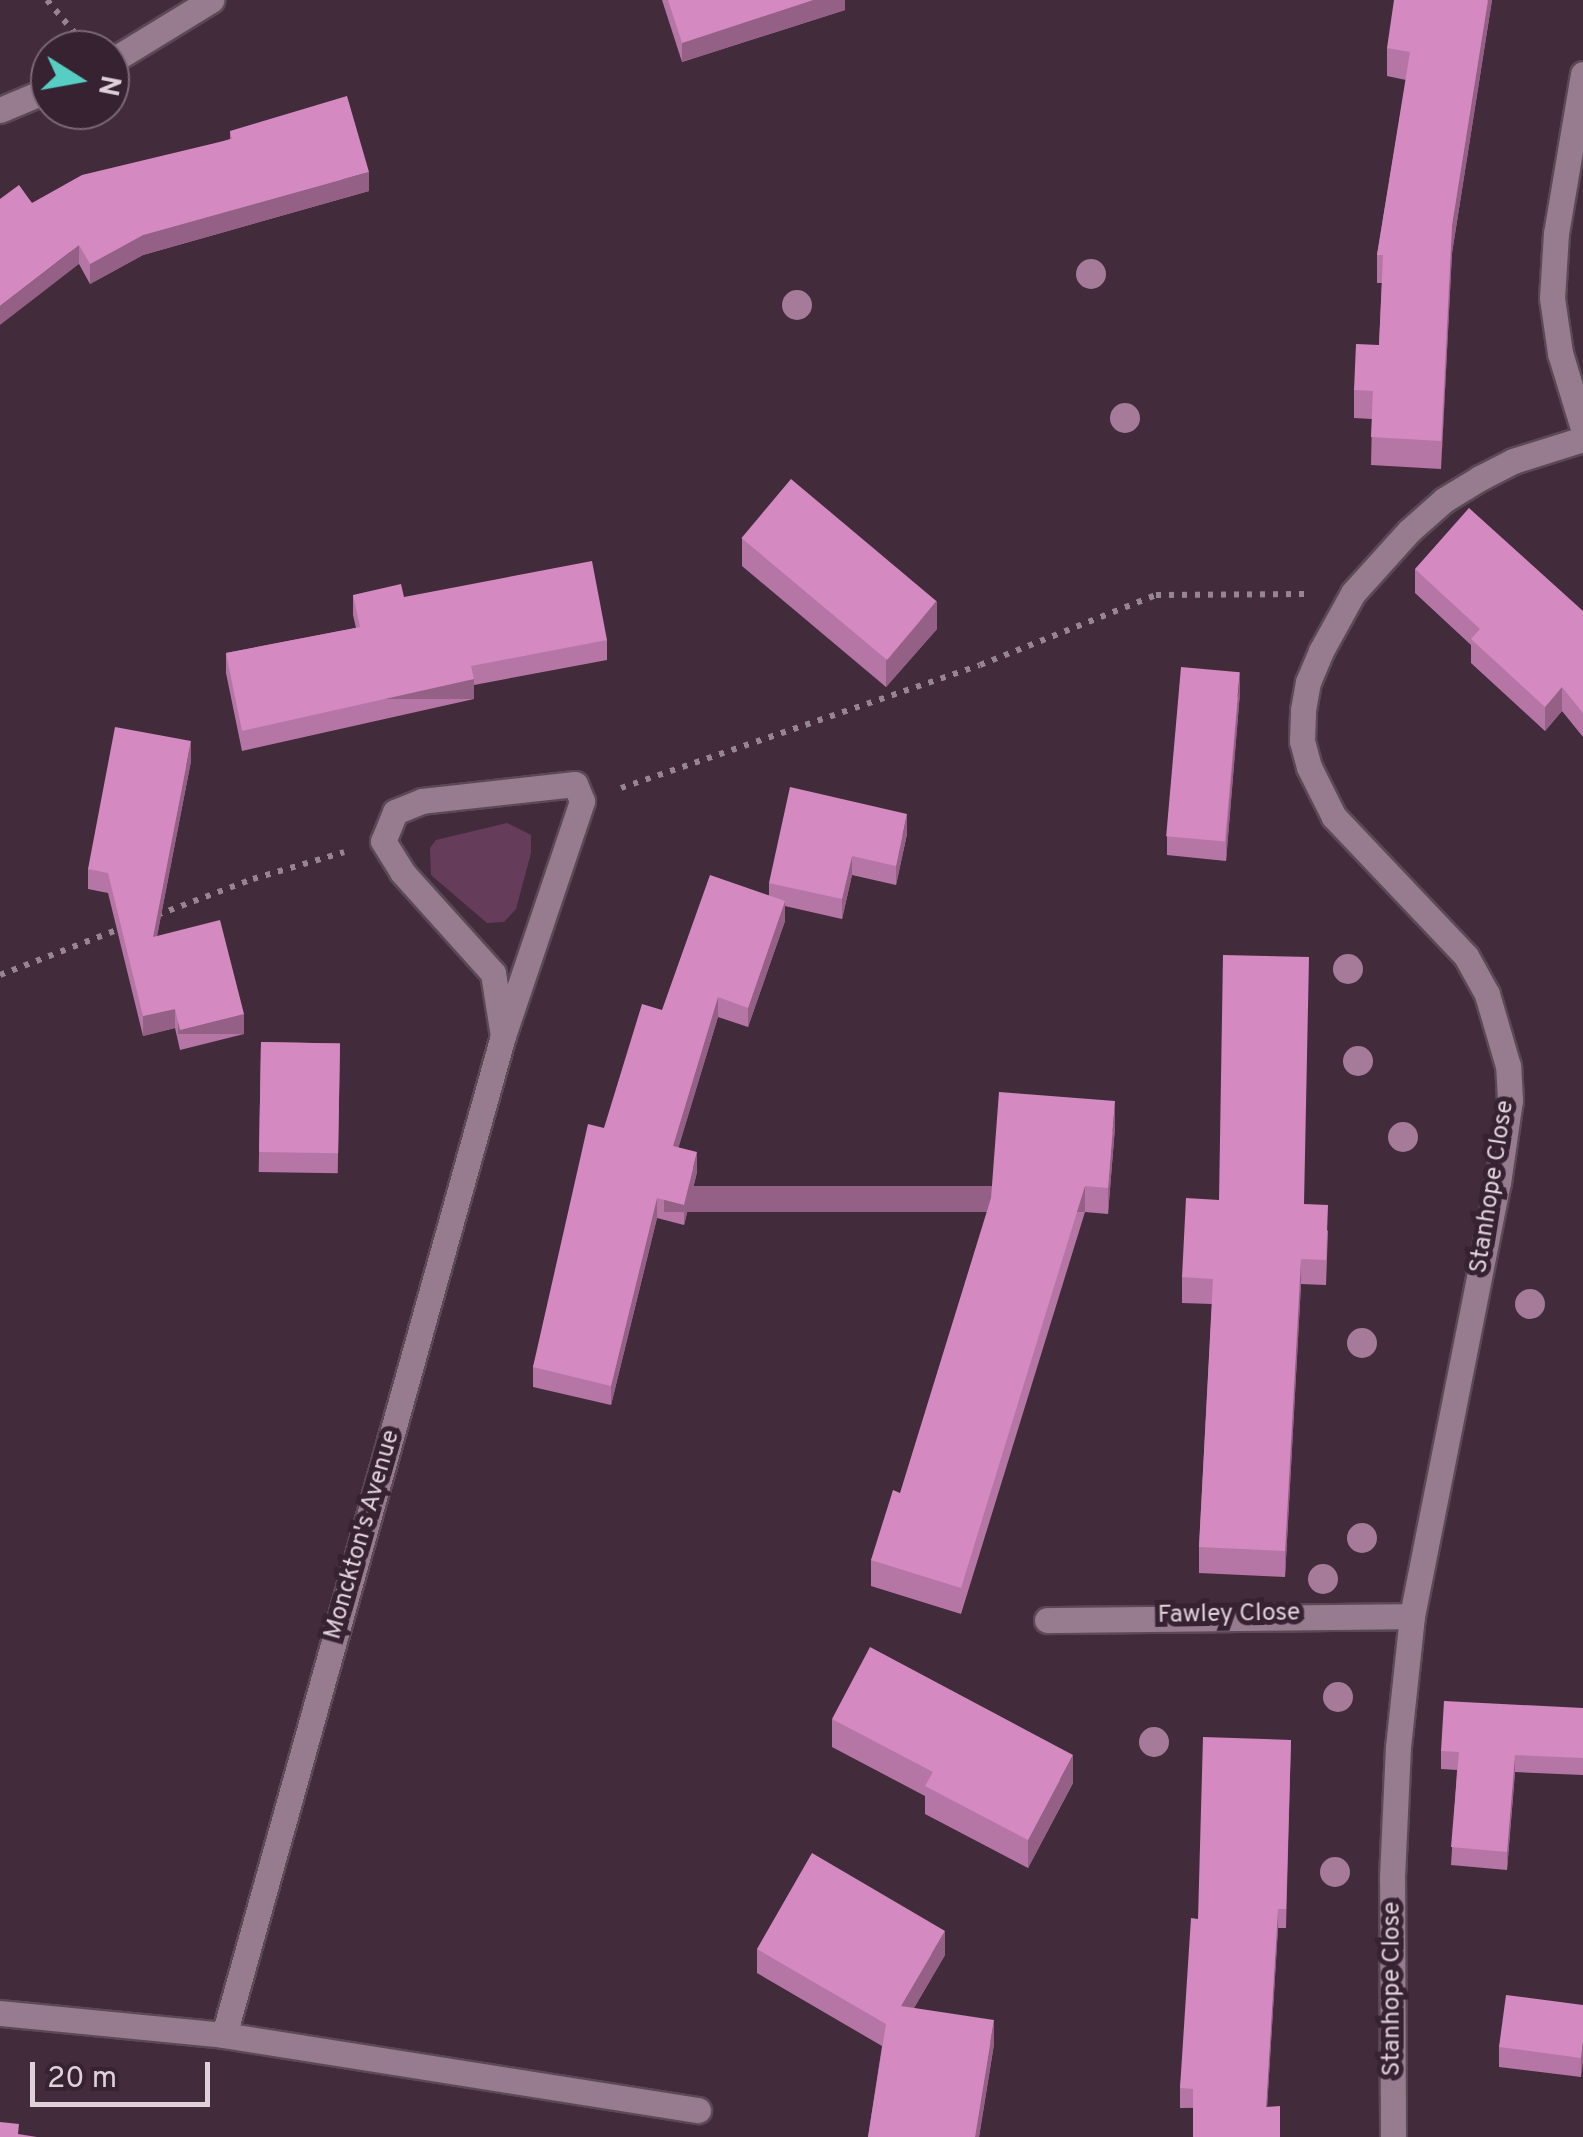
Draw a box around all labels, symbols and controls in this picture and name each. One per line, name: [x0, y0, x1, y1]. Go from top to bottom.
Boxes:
north arrow: [30, 30, 130, 130]
text: N: [88, 72, 127, 99]
street label: Stanhope Close: [1465, 1098, 1521, 1276]
street label: Monckton's Avenue: [319, 1426, 407, 1644]
street label: Fawley Close: [1157, 1599, 1301, 1631]
street label: Stanhope Close: [1378, 1902, 1408, 2076]
scale bar: [35, 2042, 215, 2104]
text: 20 m: [47, 2061, 117, 2098]

